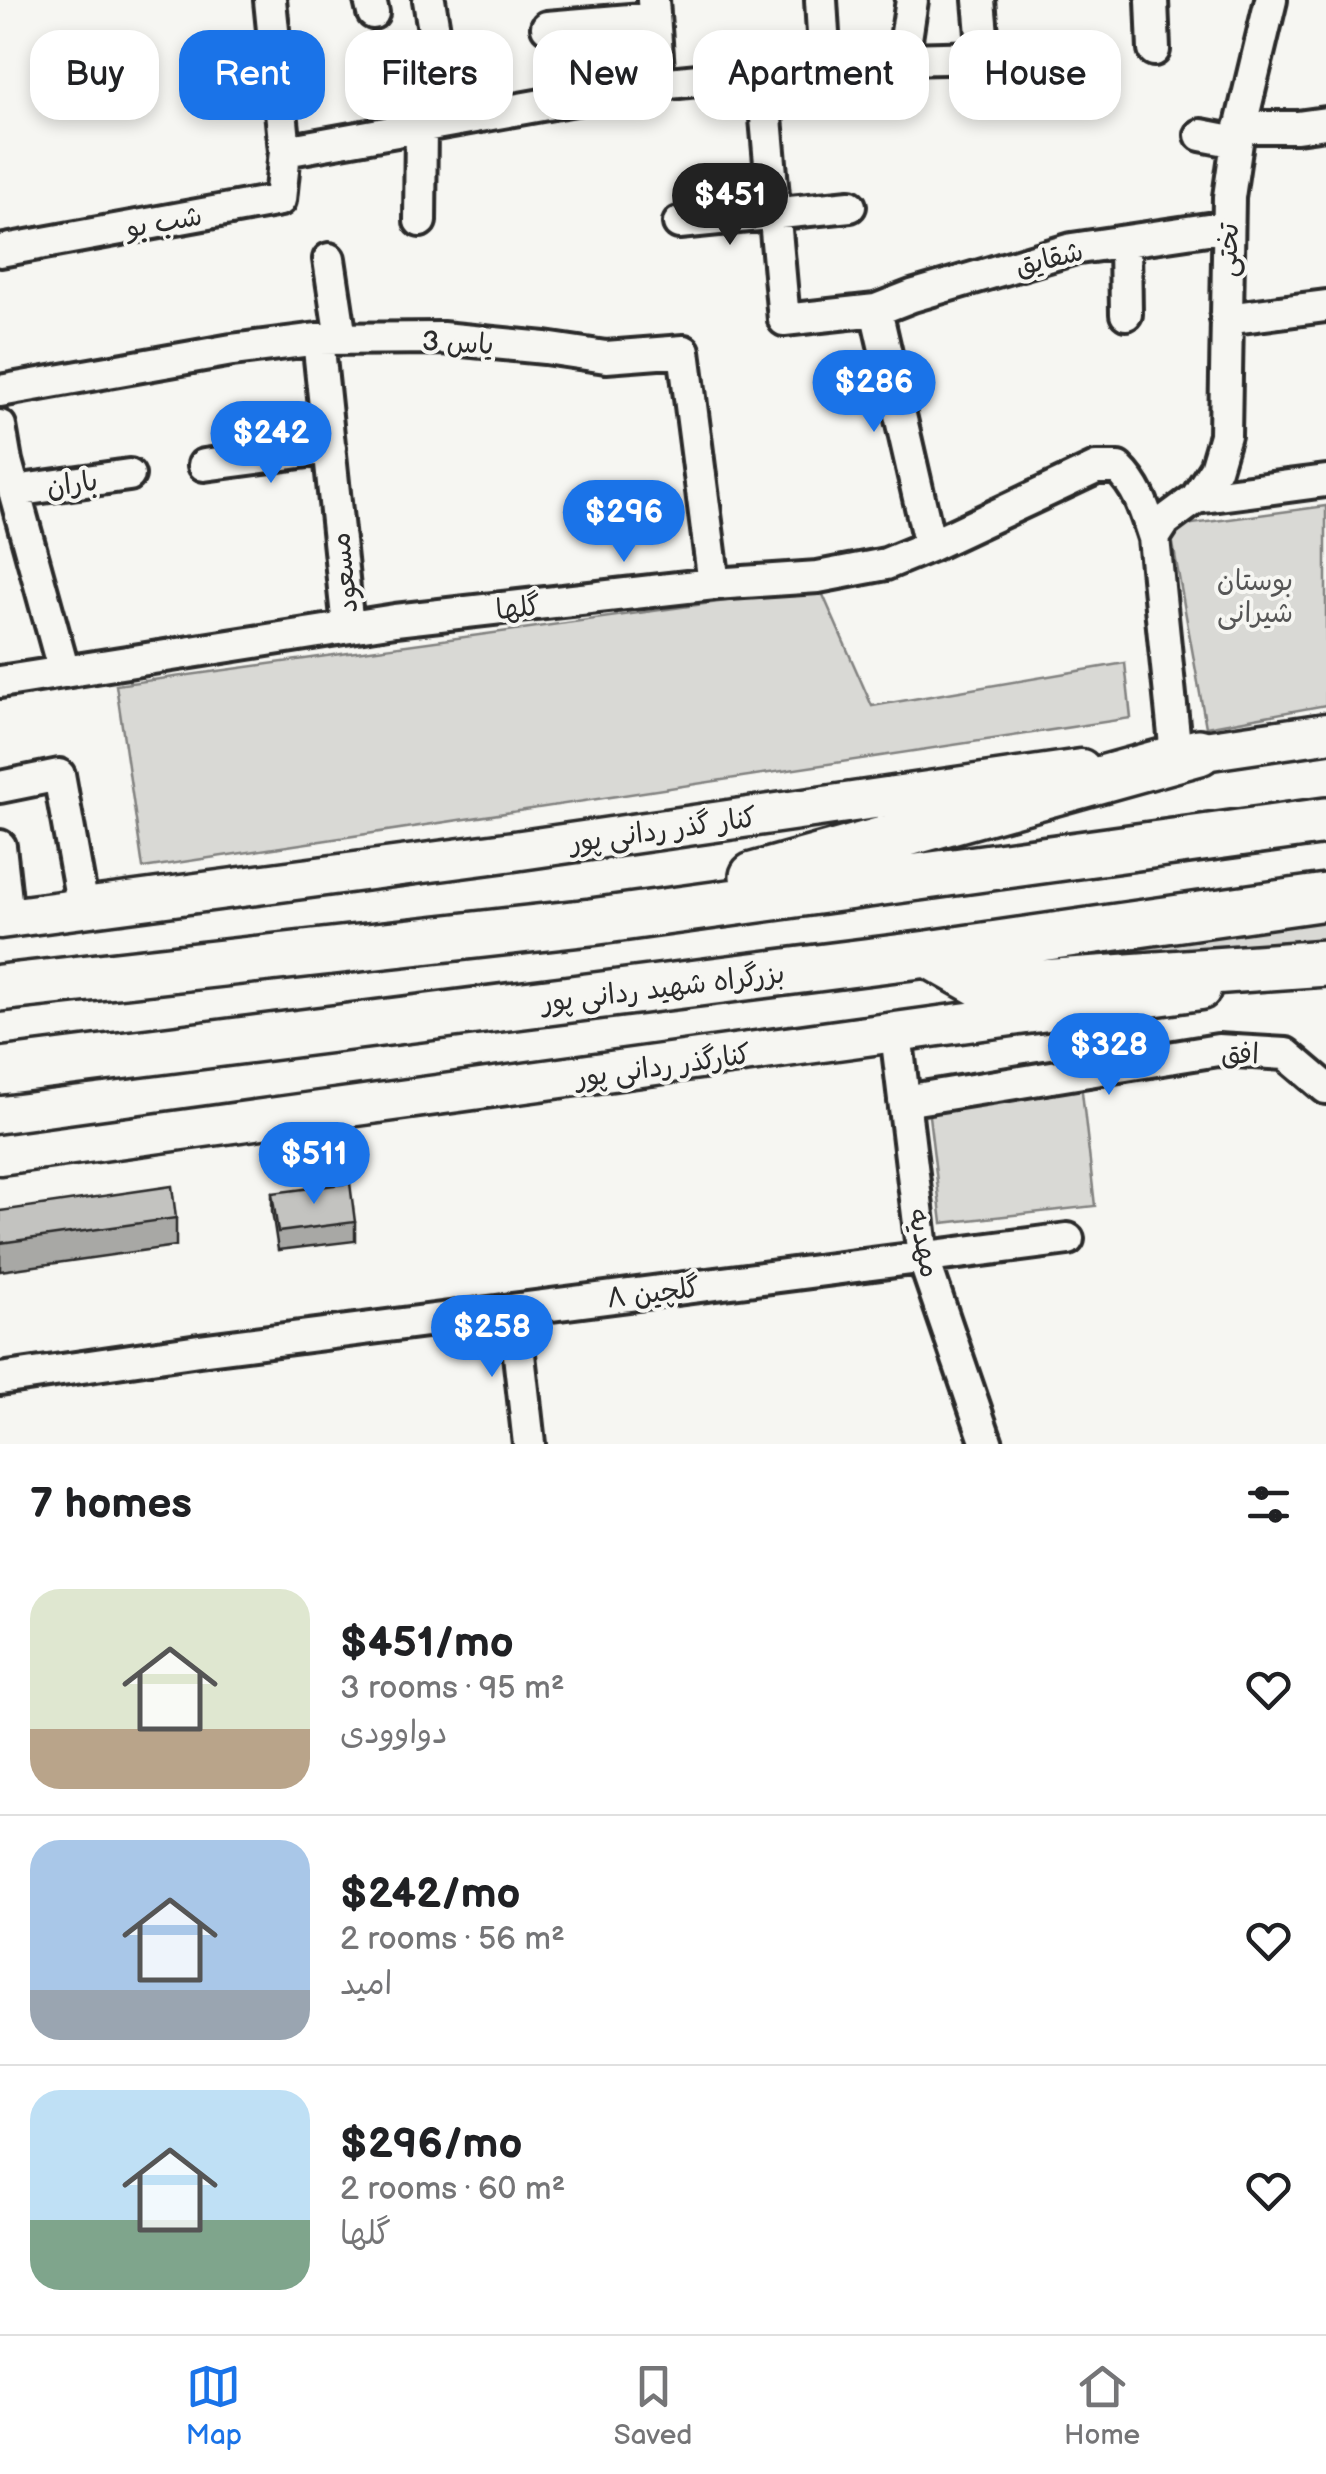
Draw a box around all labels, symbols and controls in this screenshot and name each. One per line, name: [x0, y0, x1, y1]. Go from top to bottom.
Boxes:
chip: Buy: [30, 30, 159, 120]
chip: Rent: [179, 30, 325, 120]
chip: Filters: [345, 30, 513, 120]
chip: New: [533, 30, 673, 120]
chip: Apartment: [693, 30, 929, 120]
chip: House: [949, 30, 1121, 120]
pin: $451: [671, 163, 789, 248]
text: $451: [694, 176, 766, 215]
street label: شب بو: [122, 200, 205, 246]
street label: تختی: [1211, 221, 1246, 278]
street label: شقایق: [1012, 235, 1087, 284]
street label: یاس 3: [421, 325, 495, 362]
pin: $286: [815, 350, 933, 435]
text: $286: [835, 363, 913, 402]
pin: $242: [212, 401, 330, 486]
text: $242: [232, 414, 310, 453]
street label: باران: [44, 465, 100, 504]
pin: $296: [565, 480, 683, 565]
text: $296: [585, 493, 663, 532]
street label: مسعود: [324, 531, 366, 615]
park label: بوستان شیرانی: [1217, 565, 1293, 630]
street label: گلها: [494, 589, 542, 627]
street label: کنار گذر ردانی پور: [566, 800, 759, 861]
street label: بزرگراه شهید ردانی پور: [538, 956, 787, 1021]
pin: $328: [1050, 1013, 1168, 1098]
text: $328: [1070, 1026, 1148, 1065]
street label: کنارگذر ردانی پور: [571, 1037, 753, 1096]
street label: افق: [1221, 1038, 1259, 1071]
pin: $511: [255, 1122, 373, 1207]
text: $511: [281, 1135, 347, 1174]
street label: مهدیه: [901, 1206, 946, 1281]
street label: گلچین ۸: [605, 1270, 702, 1316]
pin: $258: [433, 1295, 551, 1380]
text: $258: [453, 1308, 531, 1347]
icon: filters: [1241, 1477, 1296, 1532]
text: 7 homes: [30, 1479, 192, 1530]
text: $451/mo: [340, 1618, 514, 1669]
icon: home: [110, 1629, 230, 1749]
icon: heart: [1241, 1662, 1296, 1717]
text: 3 rooms · 95 m²: [340, 1669, 565, 1708]
text: دواوودی: [340, 1714, 448, 1753]
text: $242/mo: [340, 1869, 521, 1920]
icon: home: [110, 1880, 230, 2000]
icon: heart: [1241, 1913, 1296, 1968]
text: 2 rooms · 56 m²: [340, 1920, 565, 1959]
text: امید: [340, 1965, 392, 2004]
text: $296/mo: [340, 2119, 522, 2170]
icon: home: [110, 2130, 230, 2250]
icon: heart: [1241, 2163, 1296, 2218]
text: 2 rooms · 60 m²: [340, 2170, 565, 2209]
text: گلها: [340, 2215, 391, 2254]
tab: Map: [186, 2359, 242, 2452]
tab: Saved: [614, 2359, 692, 2452]
tab: Home: [1064, 2359, 1140, 2452]

